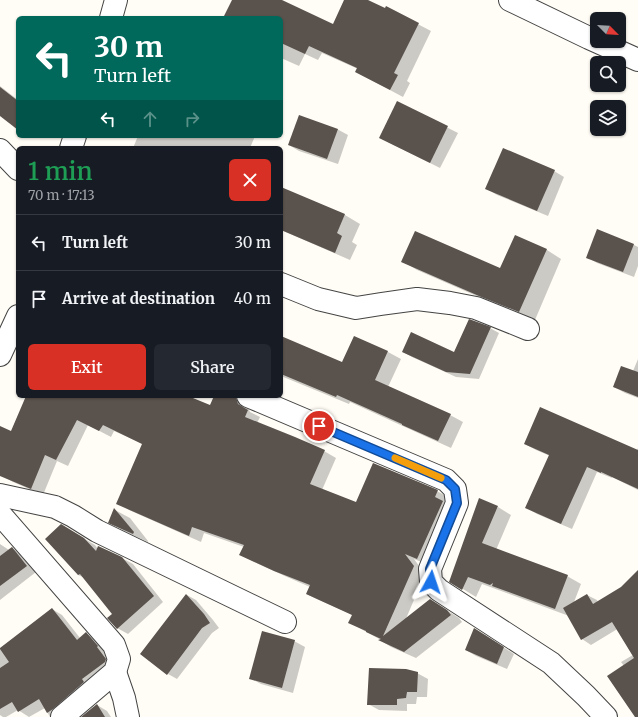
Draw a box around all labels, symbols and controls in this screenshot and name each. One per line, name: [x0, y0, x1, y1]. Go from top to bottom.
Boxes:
north arrow: [590, 12, 626, 48]
map controls: [590, 12, 626, 136]
text: 30 m: [94, 29, 163, 65]
icon: left: [28, 32, 80, 84]
button: search: [590, 56, 626, 92]
text: Turn left: [94, 64, 171, 87]
button: layers: [590, 100, 626, 136]
icon: left: [97, 108, 119, 130]
icon: ahead: [139, 108, 161, 130]
icon: right: [181, 108, 203, 130]
text: 1 min: [28, 156, 93, 187]
button: close: [229, 159, 271, 201]
text: 70 m · 17:13: [28, 187, 95, 204]
icon: left: [28, 232, 50, 254]
text: Turn left: [62, 233, 128, 252]
text: 30 m: [234, 233, 271, 252]
icon: arrive: [28, 288, 50, 310]
text: Arrive at destination: [62, 289, 215, 308]
text: 40 m: [234, 289, 271, 308]
button: Exit: [28, 344, 146, 390]
button: Share: [154, 344, 271, 390]
pin: [302, 409, 336, 443]
icon: arrive: [308, 415, 330, 437]
position arrow: [410, 561, 452, 603]

